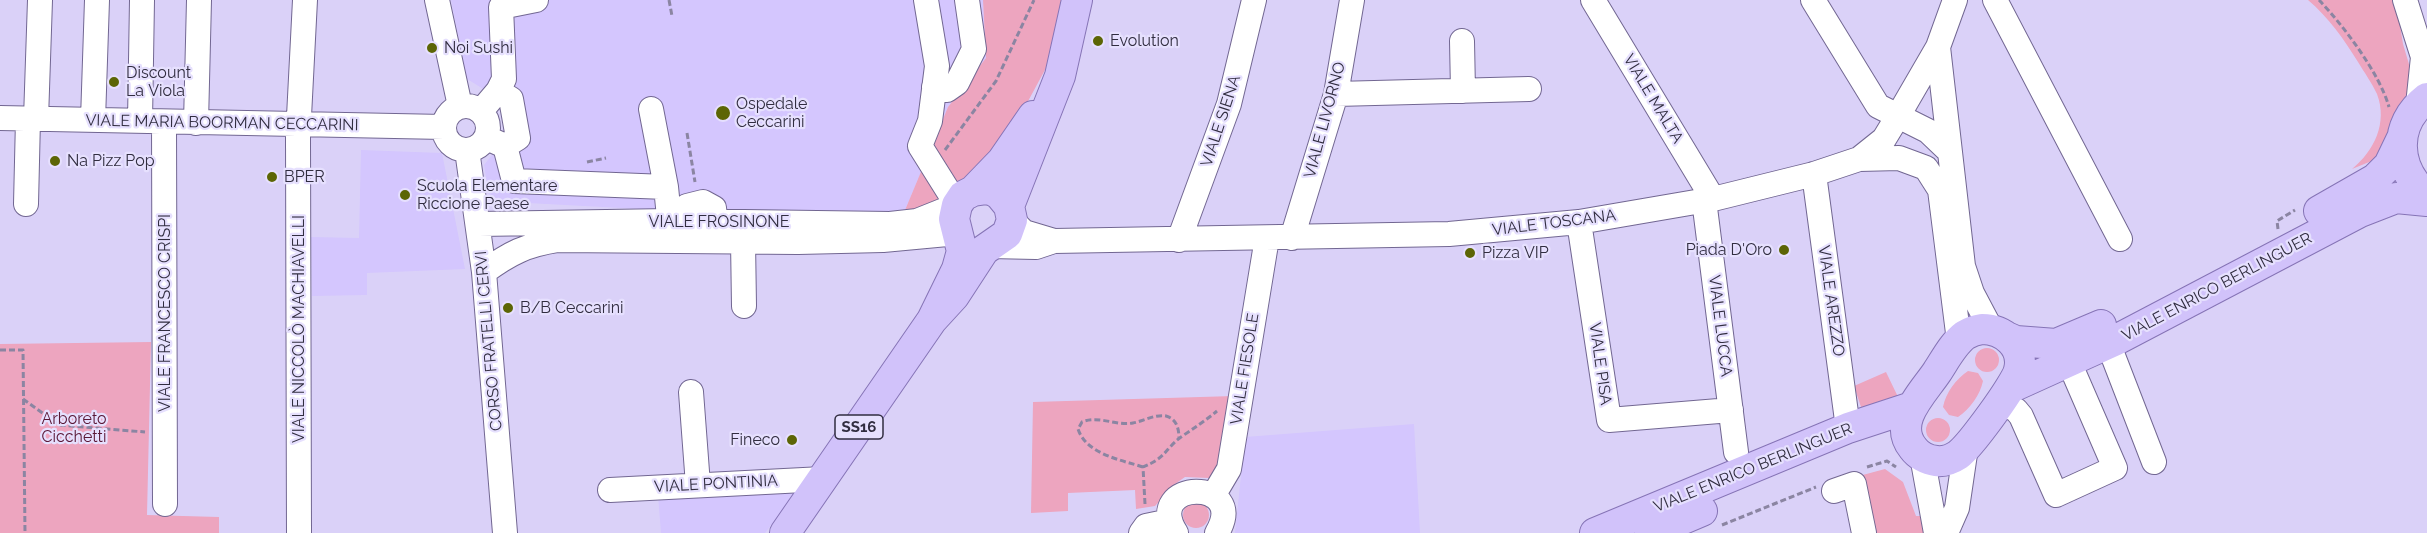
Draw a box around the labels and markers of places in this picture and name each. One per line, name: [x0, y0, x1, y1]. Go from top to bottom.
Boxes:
place label: Evolution: [1110, 31, 1179, 51]
marker: Evolution: [1091, 34, 1105, 48]
place label: Noi Sushi: [444, 38, 513, 58]
marker: Noi Sushi: [425, 41, 439, 55]
place label: Discount La Viola: [126, 63, 191, 101]
marker: Discount La Viola: [107, 75, 121, 89]
place label: Ospedale Ceccarini: [736, 94, 807, 132]
marker: Ospedale Ceccarini: [714, 104, 732, 122]
place label: Na Pizz Pop: [67, 151, 155, 171]
marker: Na Pizz Pop: [48, 154, 62, 168]
place label: BPER: [284, 167, 325, 187]
marker: BPER: [265, 170, 279, 184]
place label: Scuola Elementare Riccione Paese: [417, 176, 557, 214]
marker: Scuola Elementare Riccione Paese: [398, 188, 412, 202]
place label: Piada D'Oro: [1686, 240, 1772, 260]
place label: Pizza VIP: [1482, 243, 1549, 263]
marker: Piada D'Oro: [1777, 243, 1791, 257]
marker: Pizza VIP: [1463, 246, 1477, 260]
place label: B/B Ceccarini: [520, 298, 624, 318]
marker: B/B Ceccarini: [501, 301, 515, 315]
place label: Fineco: [730, 430, 780, 450]
marker: Fineco: [785, 433, 799, 447]

